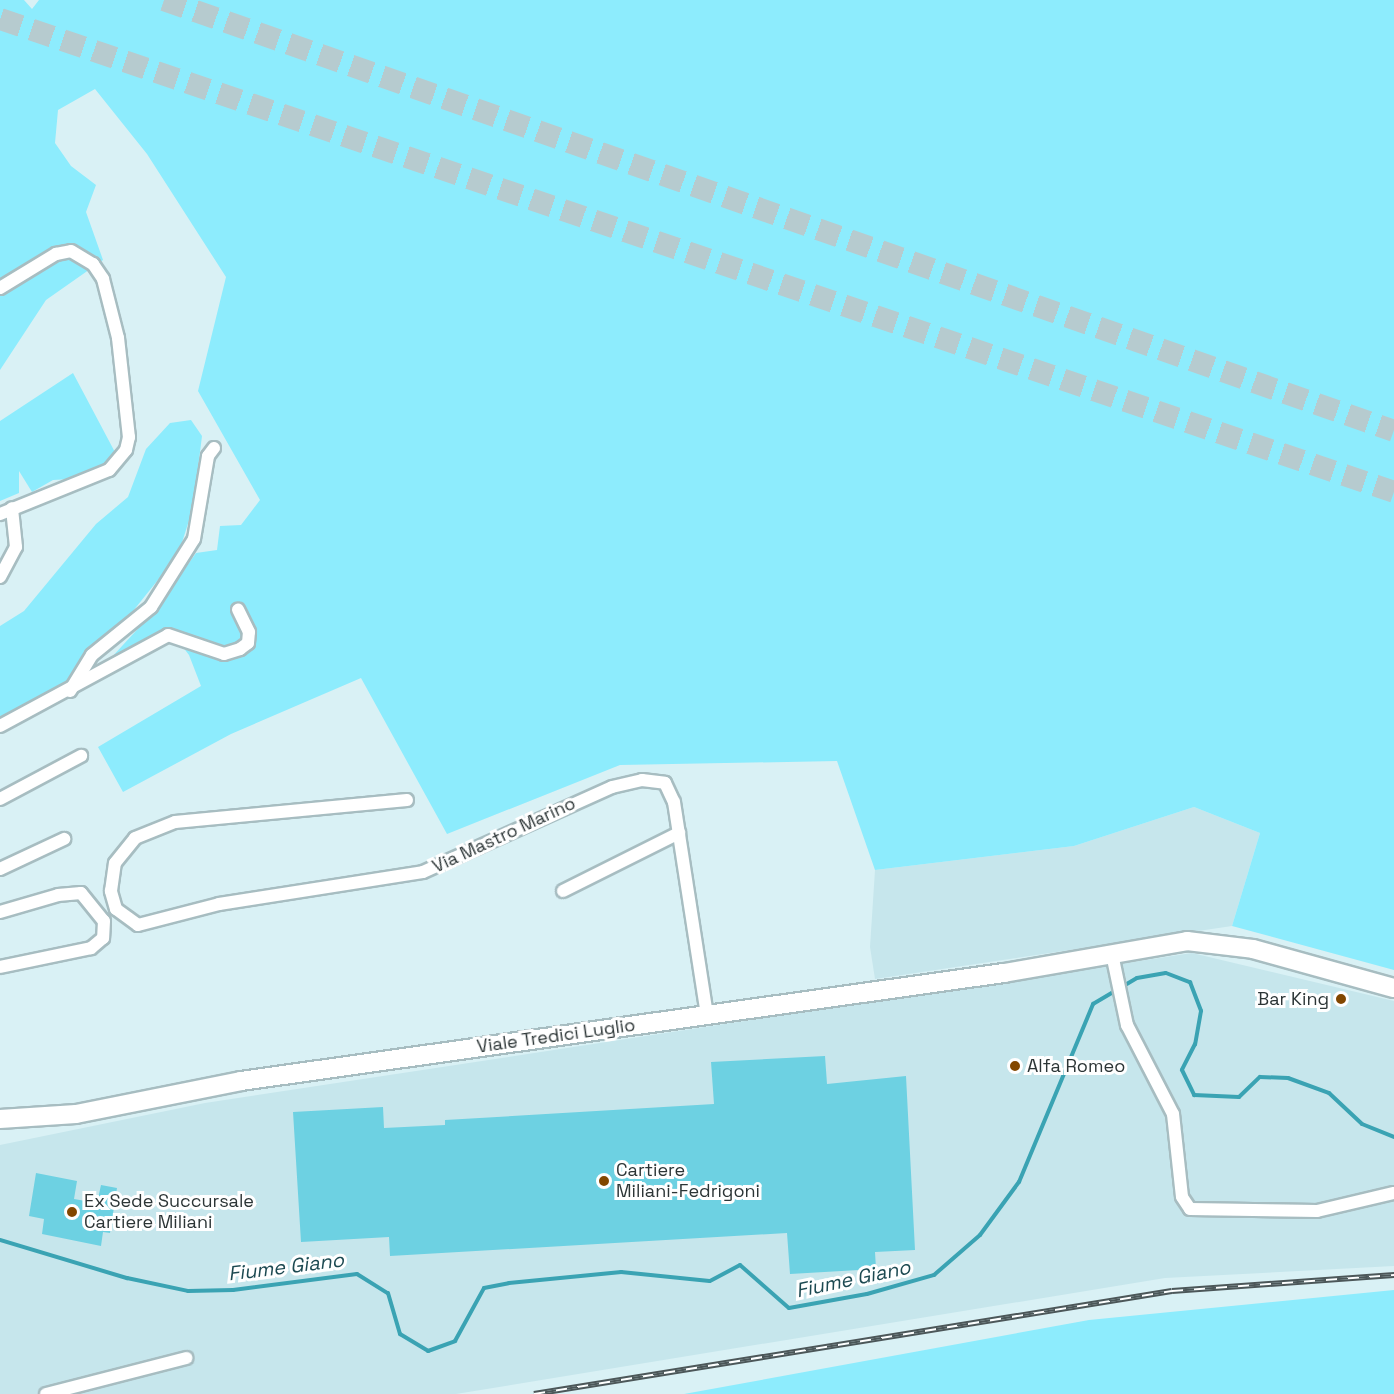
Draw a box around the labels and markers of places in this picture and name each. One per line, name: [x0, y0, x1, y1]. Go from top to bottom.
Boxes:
place label: Bar King: [1257, 988, 1329, 1010]
marker: Bar King: [1334, 992, 1348, 1006]
place label: Alfa Romeo: [1027, 1055, 1125, 1077]
marker: Alfa Romeo: [1008, 1059, 1022, 1073]
place label: Cartiere Miliani-Fedrigoni: [616, 1160, 760, 1202]
marker: Cartiere Miliani-Fedrigoni: [597, 1174, 611, 1188]
place label: Ex Sede Succursale Cartiere Miliani: [84, 1191, 254, 1234]
marker: Ex Sede Succursale Cartiere Miliani: [65, 1205, 79, 1219]

